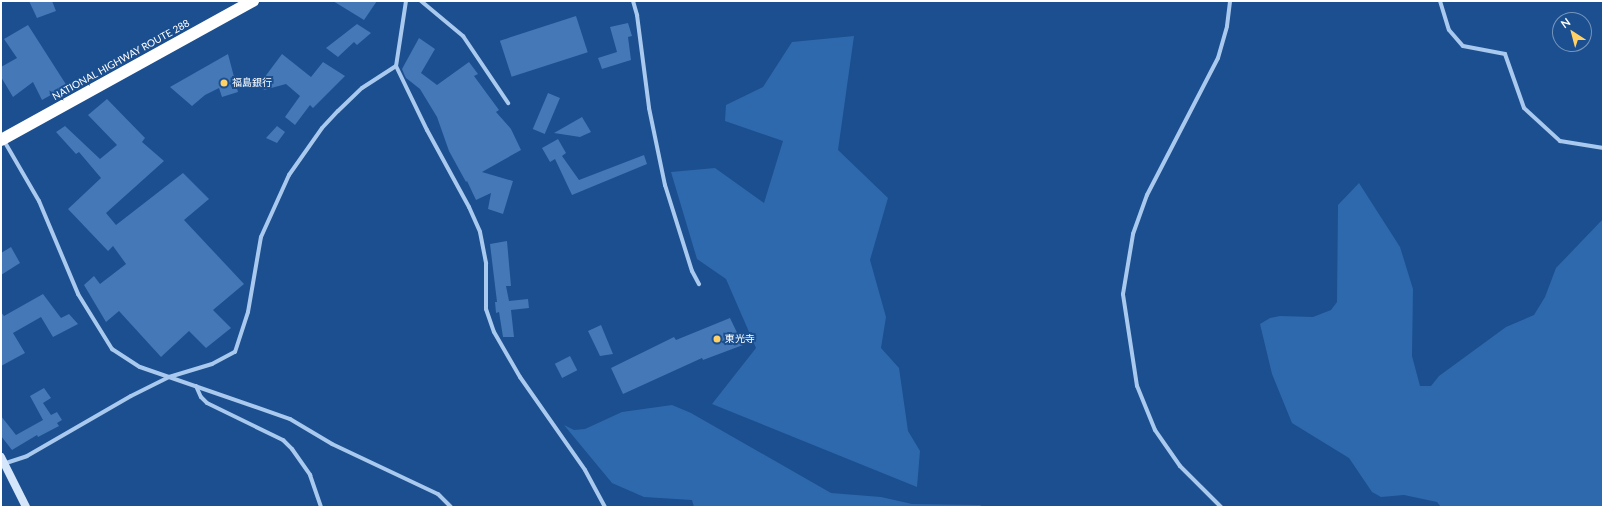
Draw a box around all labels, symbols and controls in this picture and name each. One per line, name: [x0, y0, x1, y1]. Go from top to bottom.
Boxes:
north arrow: [1552, 12, 1592, 52]
text: N: [1558, 15, 1572, 30]
street label: NATIONAL HIGHWAY ROUTE 288: [50, 17, 192, 103]
place label: 福島銀行: [232, 77, 272, 89]
marker: 福島銀行: [219, 78, 229, 88]
place label: 東光寺: [725, 333, 755, 345]
marker: 東光寺: [712, 334, 722, 344]

